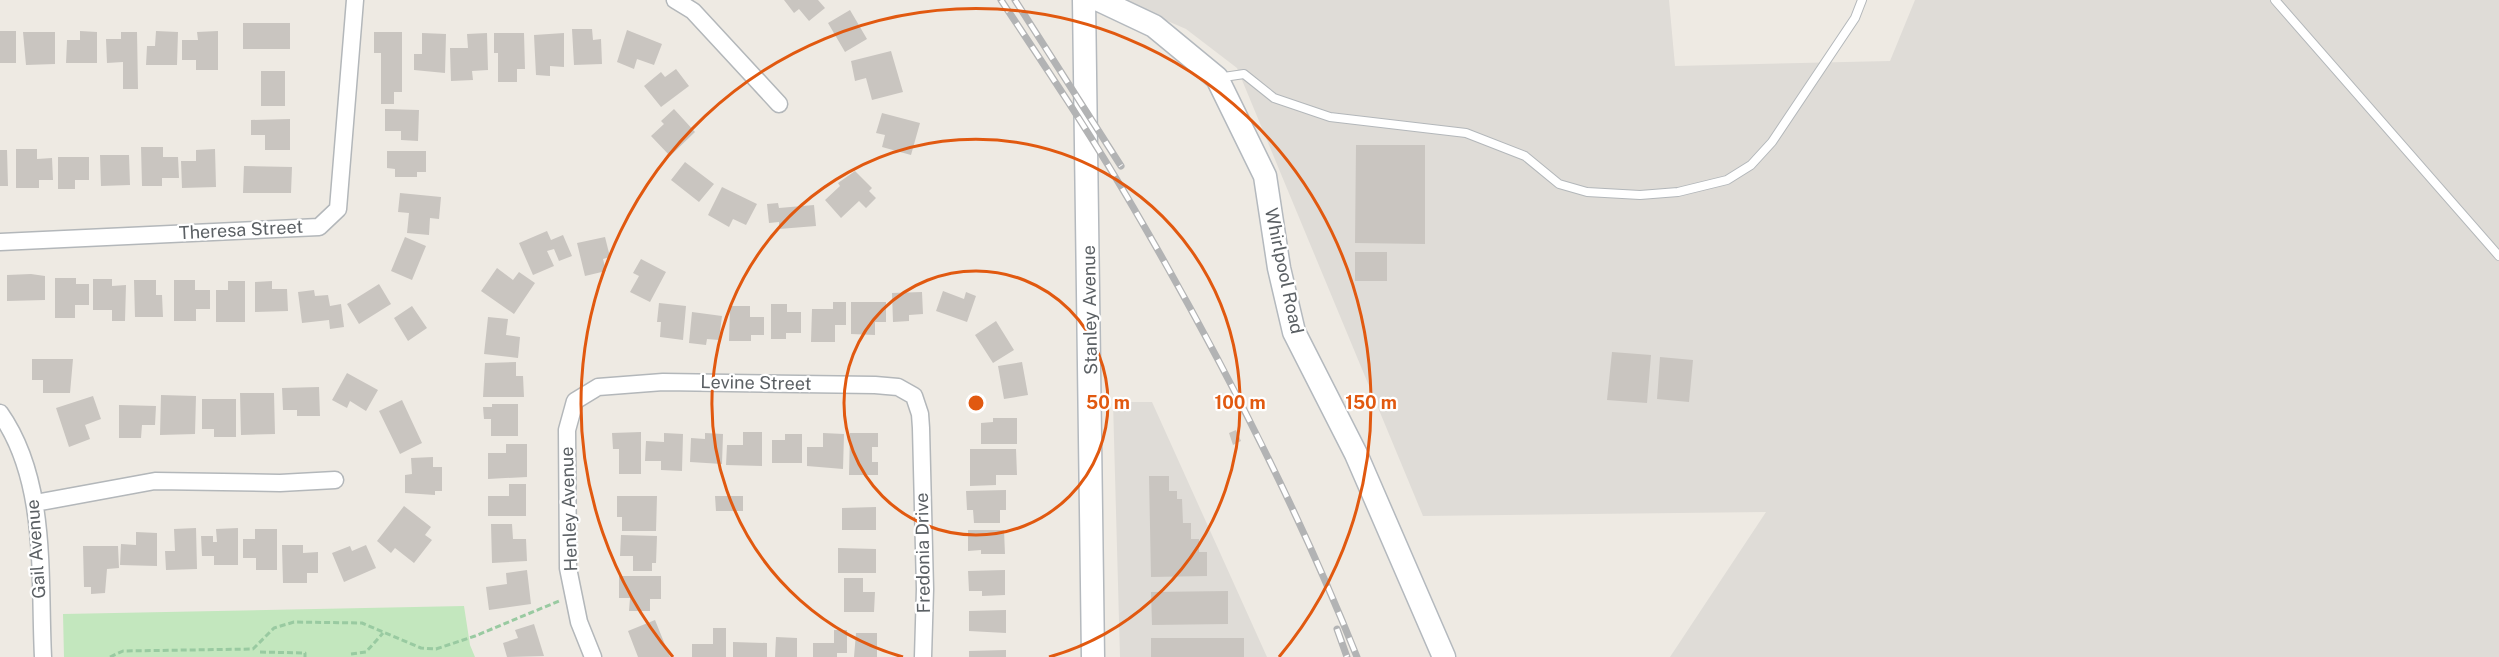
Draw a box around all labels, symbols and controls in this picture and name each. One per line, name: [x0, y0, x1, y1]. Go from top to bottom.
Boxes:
street label: Whirlpool Road: [1261, 206, 1308, 336]
street label: Theresa Street: [178, 216, 304, 243]
street label: Stanley Avenue: [1078, 245, 1101, 375]
street label: Levine Street: [700, 371, 812, 394]
text: 50 m: [1086, 392, 1130, 413]
text: 100 m: [1214, 392, 1266, 413]
text: 150 m: [1345, 392, 1397, 413]
centre of rings: [966, 393, 986, 413]
street label: Henley Avenue: [556, 446, 581, 572]
street label: Fredonia Drive: [911, 492, 934, 614]
street label: Gail Avenue: [22, 499, 49, 599]

